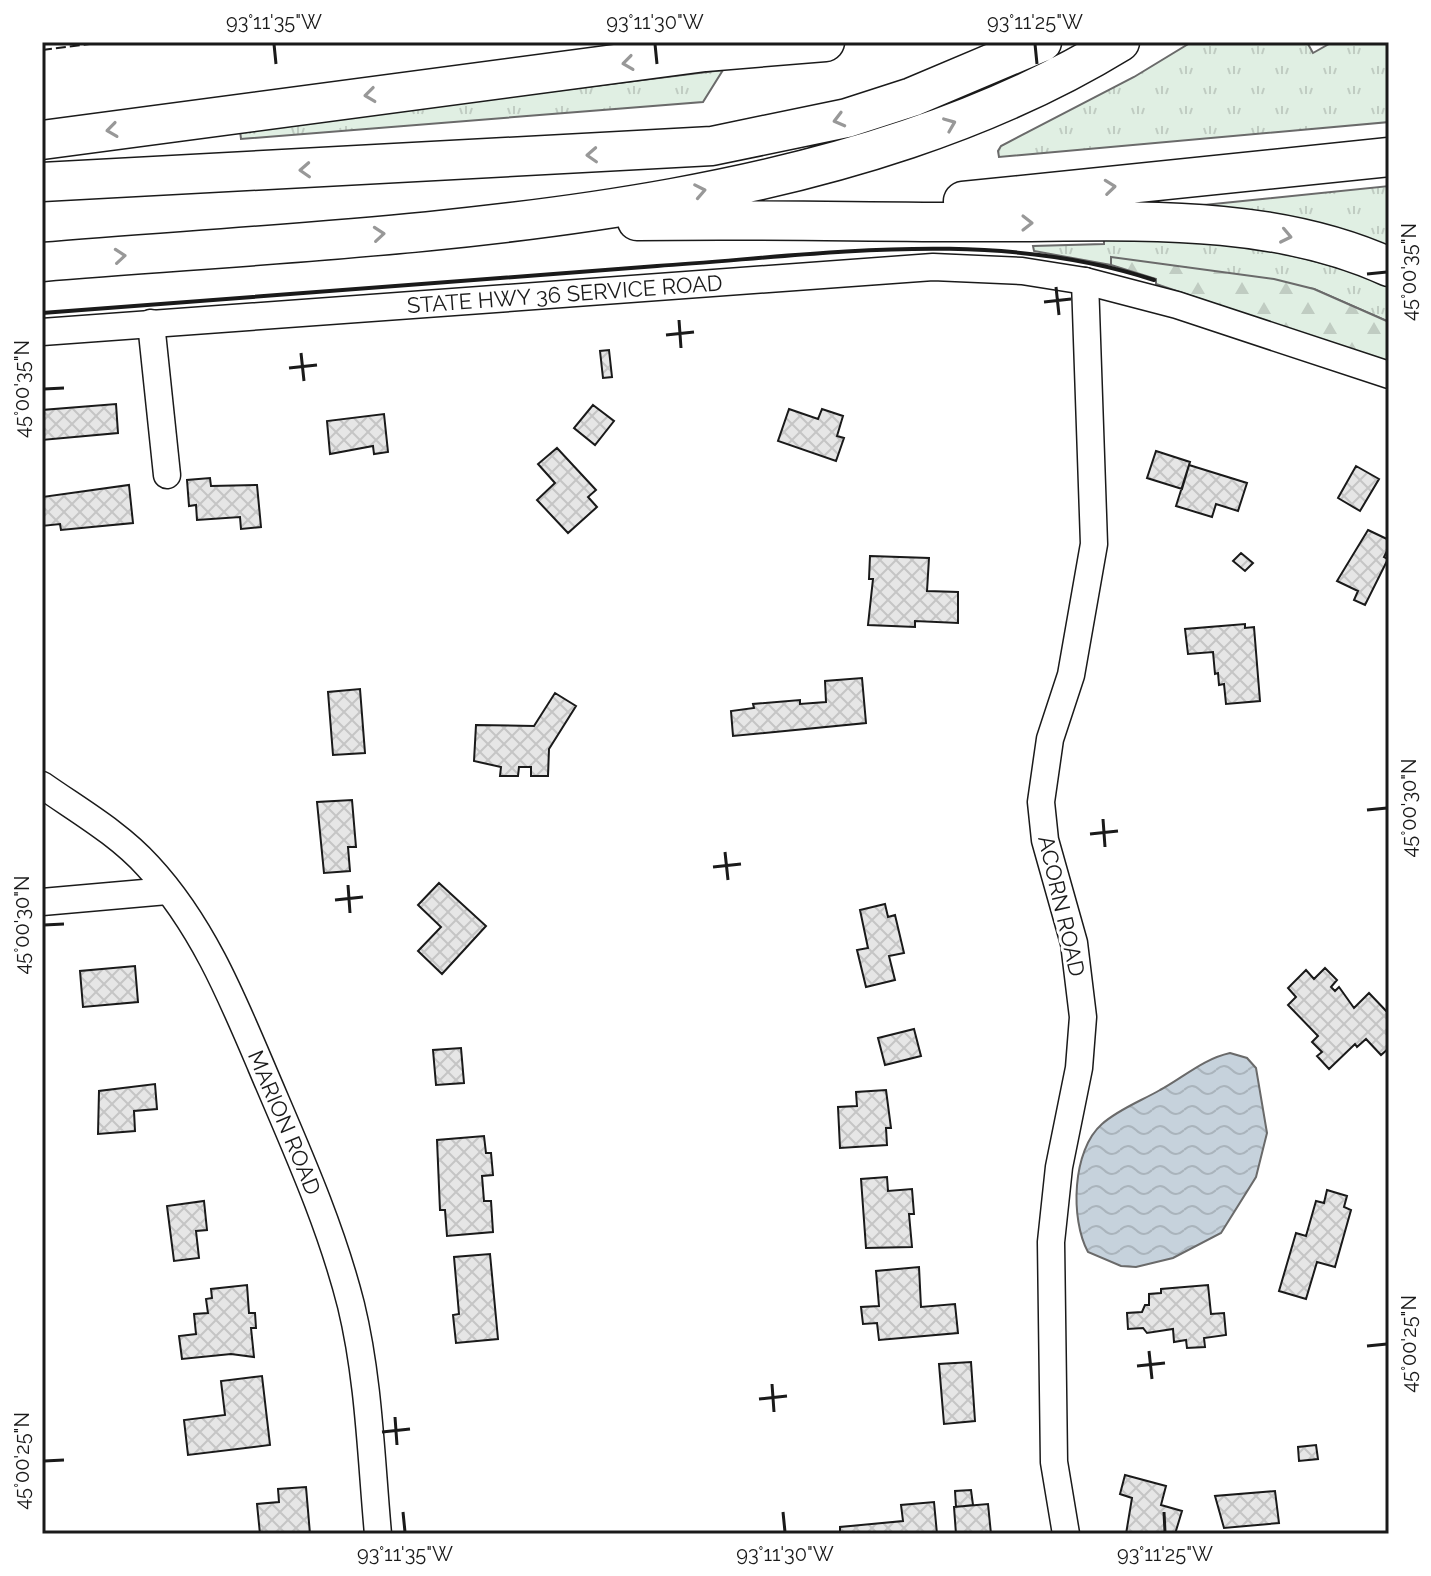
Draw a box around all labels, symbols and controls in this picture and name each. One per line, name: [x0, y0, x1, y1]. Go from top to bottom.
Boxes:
text: 93°11'35"W: [226, 10, 322, 34]
text: 93°11'30"W: [606, 10, 704, 34]
text: 93°11'25"W: [987, 10, 1083, 34]
one-way arrow: [621, 54, 635, 71]
one-way arrow: [363, 86, 377, 103]
one-way arrow: [833, 110, 847, 127]
one-way arrow: [942, 117, 956, 134]
one-way arrow: [106, 121, 119, 138]
one-way arrow: [585, 146, 598, 163]
one-way arrow: [298, 161, 311, 178]
one-way arrow: [1104, 178, 1117, 195]
one-way arrow: [692, 183, 706, 200]
one-way arrow: [1021, 214, 1034, 232]
text: 45°00'35"N: [1397, 223, 1421, 321]
one-way arrow: [373, 226, 386, 243]
one-way arrow: [1279, 227, 1293, 244]
one-way arrow: [114, 248, 127, 265]
street label: STATE HWY 36 SERVICE ROAD: [406, 269, 723, 318]
text: 45°00'35"N: [10, 340, 34, 438]
text: 45°00'30"N: [1397, 758, 1421, 858]
street label: ACORN ROAD: [1033, 833, 1091, 979]
text: 45°00'30"N: [10, 875, 34, 975]
street label: MARION ROAD: [243, 1046, 327, 1198]
text: 45°00'25"N: [1397, 1295, 1421, 1393]
text: 45°00'25"N: [10, 1412, 34, 1510]
text: 93°11'35"W: [357, 1542, 453, 1566]
text: 93°11'30"W: [736, 1542, 834, 1566]
text: 93°11'25"W: [1117, 1542, 1213, 1566]

